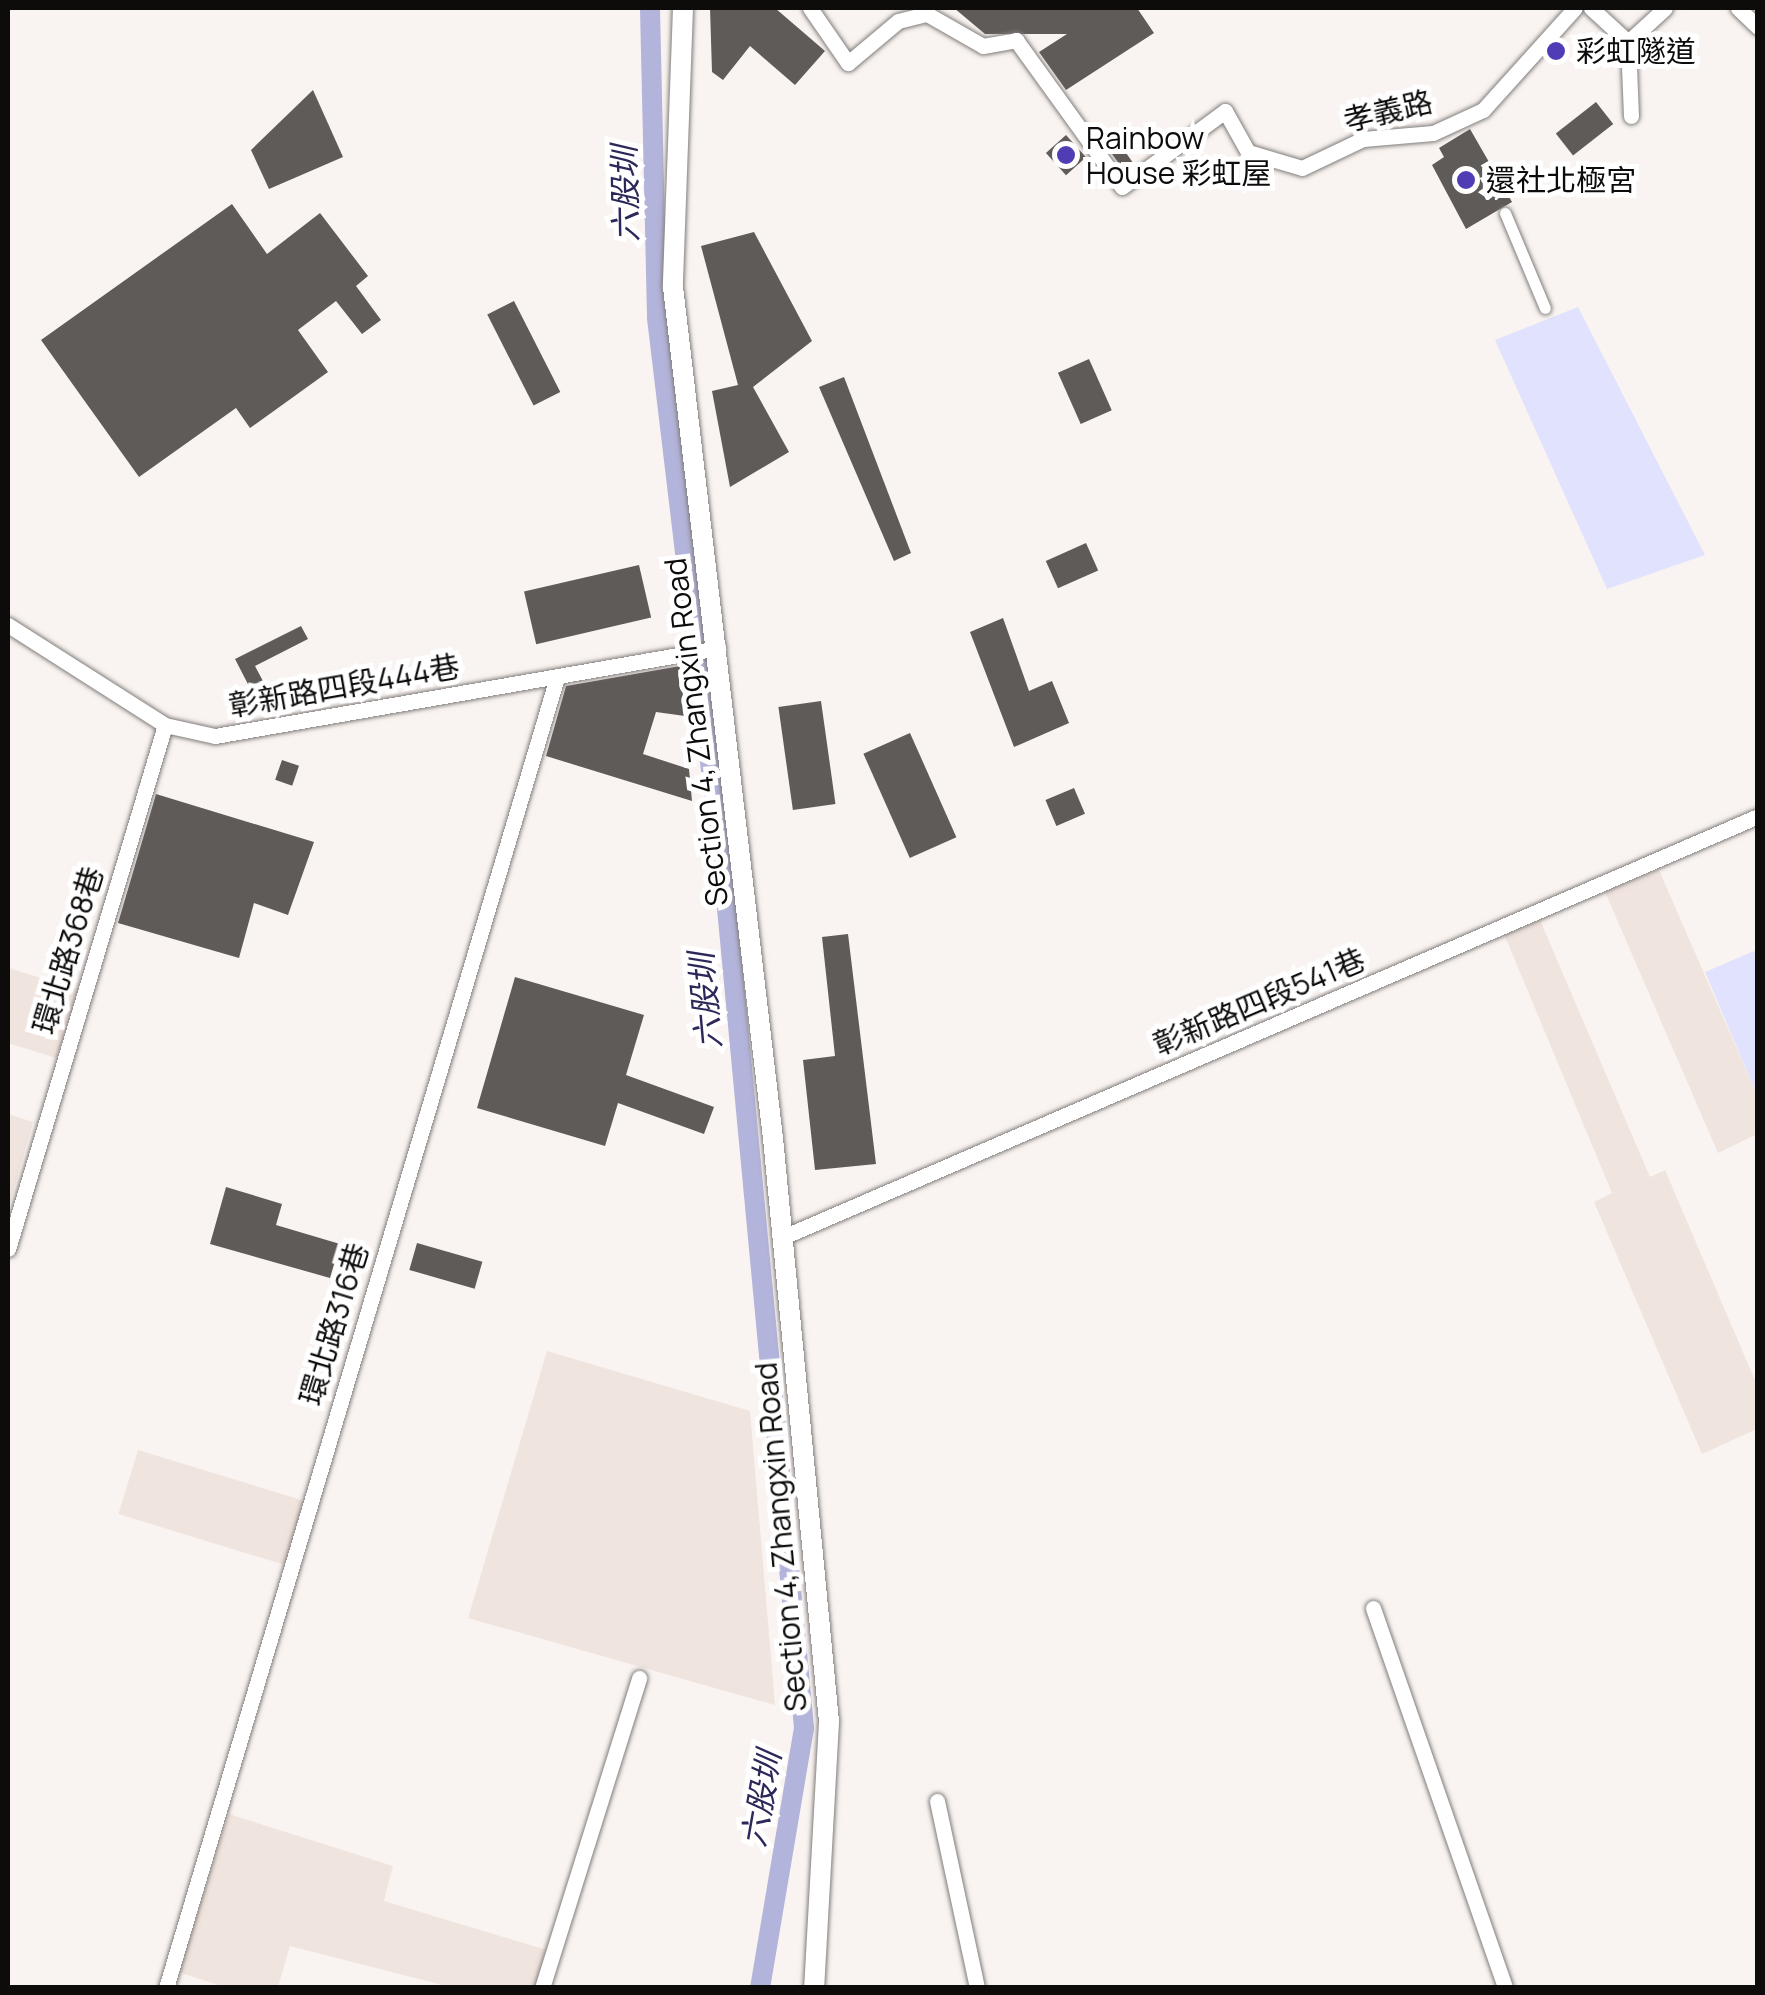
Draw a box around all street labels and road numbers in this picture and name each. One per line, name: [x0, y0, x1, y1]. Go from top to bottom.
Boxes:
street label: 孝義路: [1340, 83, 1436, 139]
street label: Section 4, Zhangxin Road: [657, 556, 735, 908]
street label: 彰新路四段444巷: [226, 648, 462, 724]
street label: 環北路368巷: [26, 862, 110, 1038]
street label: 彰新路四段541巷: [1148, 941, 1370, 1063]
street label: 環北路316巷: [292, 1239, 376, 1409]
street label: Section 4, Zhangxin Road: [748, 1361, 814, 1713]

